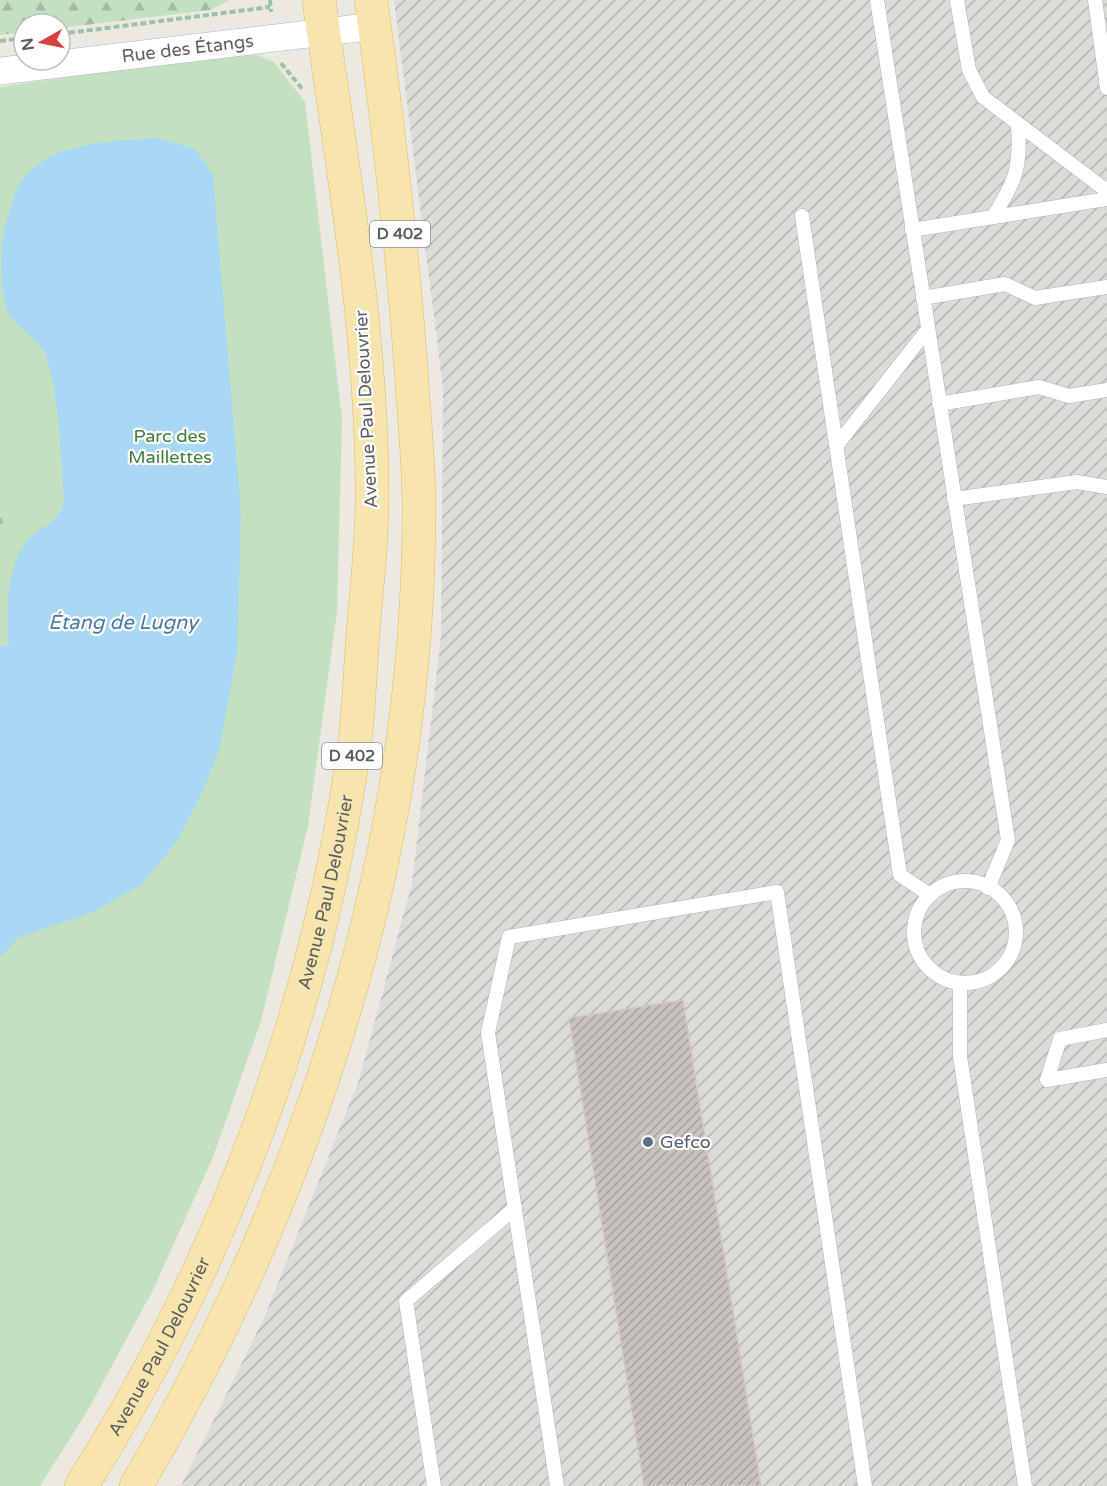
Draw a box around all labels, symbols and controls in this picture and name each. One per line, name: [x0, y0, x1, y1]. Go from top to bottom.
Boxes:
north arrow: [12, 12, 72, 72]
street label: Rue des Étangs: [120, 30, 255, 67]
text: N: [17, 36, 39, 52]
road number: D 402: [370, 221, 430, 247]
street label: Avenue Paul Delouvrier: [350, 309, 382, 509]
park label: Parc des Maillettes: [128, 425, 212, 468]
water label: Étang de Lugny: [48, 611, 200, 635]
road number: D 402: [322, 743, 382, 769]
street label: Avenue Paul Delouvrier: [293, 793, 358, 992]
place label: Gefco: [660, 1131, 711, 1153]
marker: Gefco: [641, 1135, 655, 1149]
street label: Avenue Paul Delouvrier: [103, 1254, 215, 1440]

